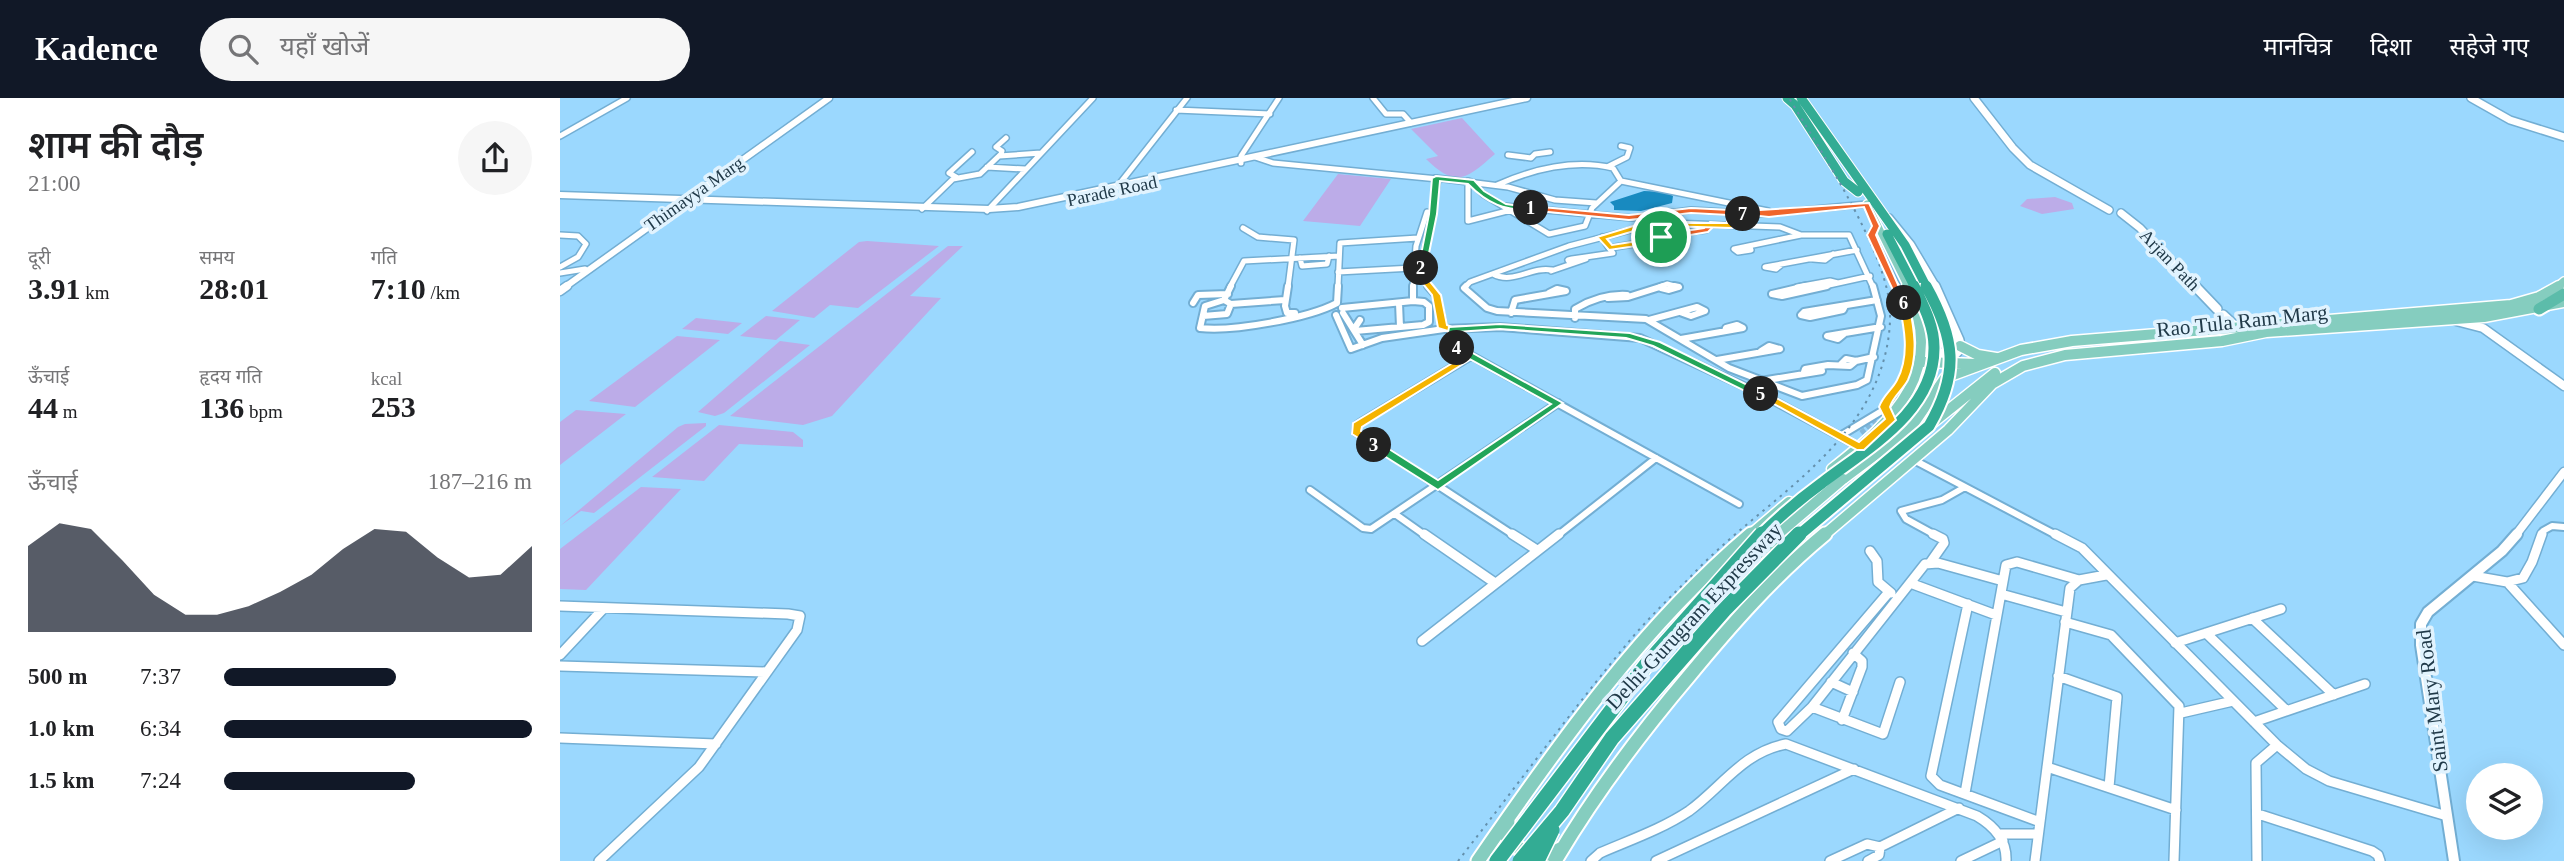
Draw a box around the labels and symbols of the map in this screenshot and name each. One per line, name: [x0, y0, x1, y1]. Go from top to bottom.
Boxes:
street label: Thimayya Marg: [641, 153, 747, 235]
street label: Parade Road: [1065, 172, 1159, 210]
pin: 1: [1514, 190, 1548, 226]
pin: 7: [1726, 197, 1760, 232]
pin: [1631, 207, 1691, 267]
street label: Arjan Path: [2136, 225, 2204, 295]
pin: 2: [1404, 250, 1438, 286]
pin: 6: [1886, 286, 1922, 320]
street label: Rao Tula Ram Marg: [2155, 300, 2329, 342]
pin: 4: [1440, 330, 1474, 366]
pin: 5: [1744, 376, 1778, 412]
pin: 3: [1356, 428, 1392, 462]
street label: Delhi-Gurugram Expressway: [1601, 517, 1787, 714]
street label: Saint Mary Road: [2411, 628, 2453, 774]

